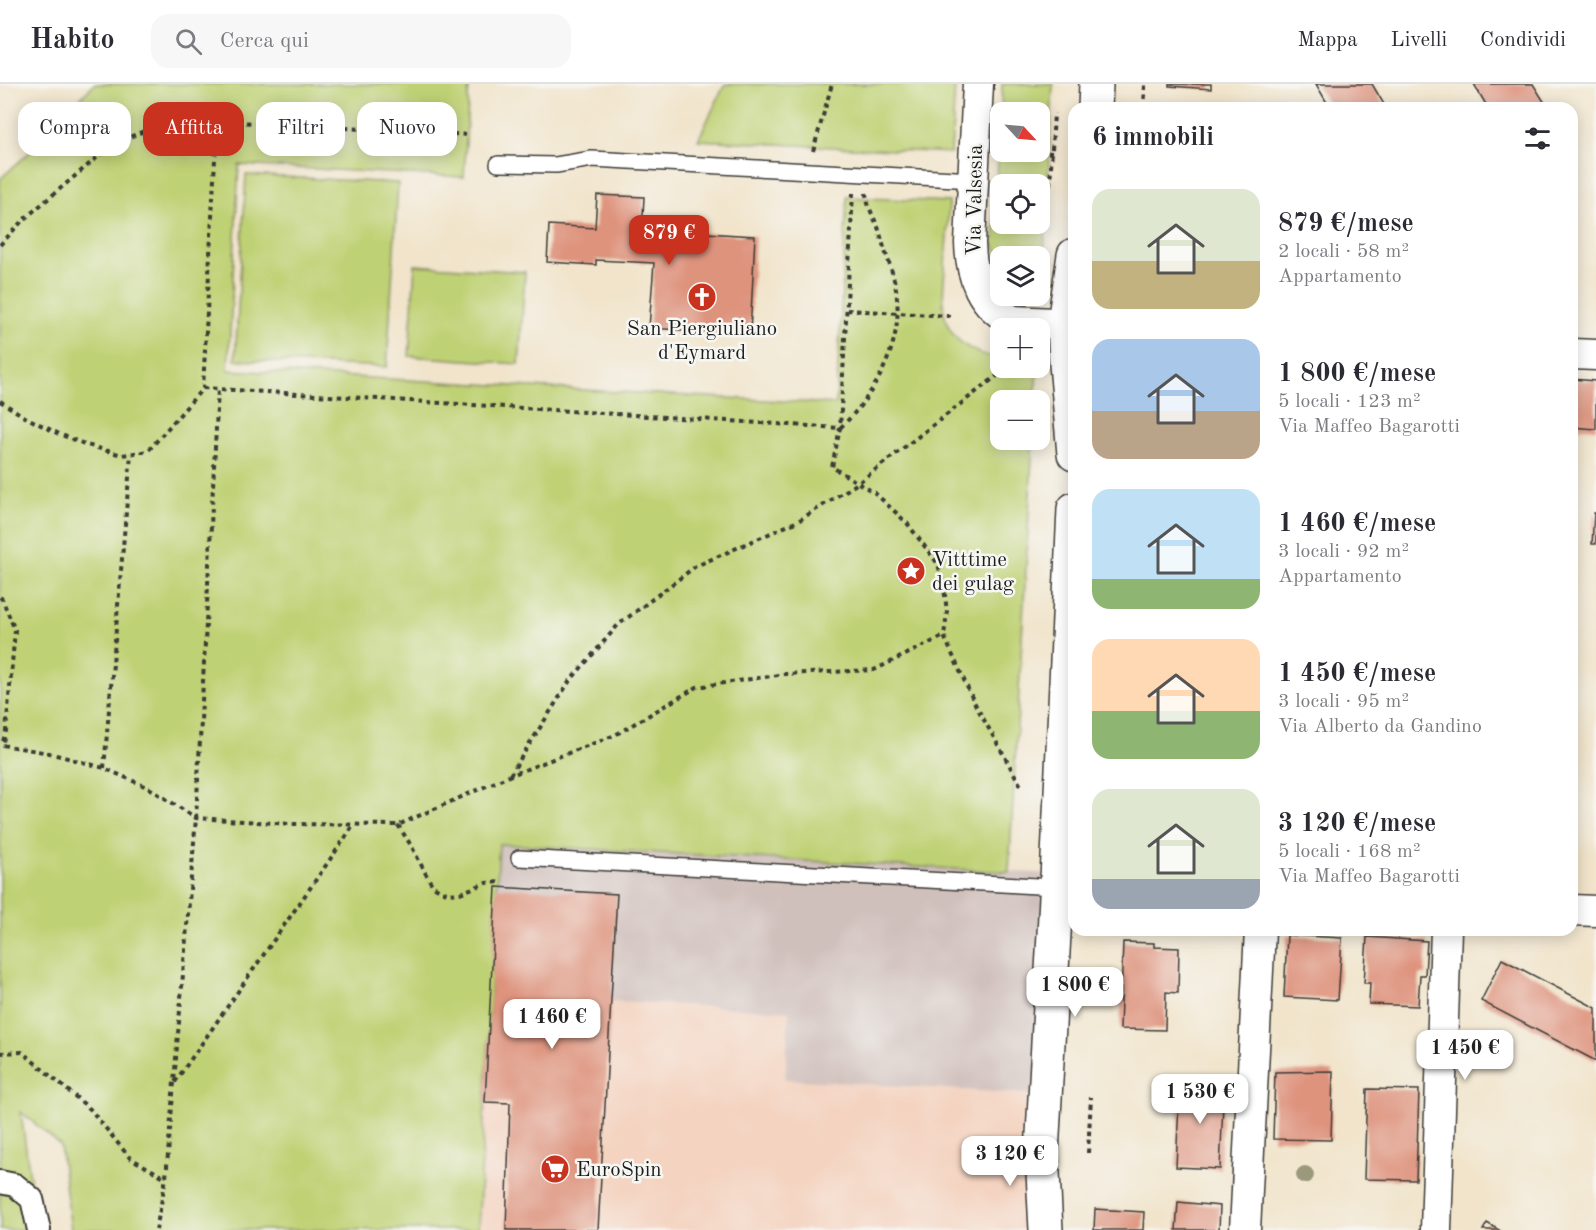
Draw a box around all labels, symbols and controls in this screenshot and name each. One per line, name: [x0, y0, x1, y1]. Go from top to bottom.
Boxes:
search box: [151, 14, 571, 68]
icon: search: [172, 25, 205, 58]
text: Habito: [30, 27, 115, 55]
text: Cerca qui: [220, 30, 309, 52]
text: Mappa: [1297, 30, 1358, 51]
text: Livelli: [1391, 30, 1447, 51]
text: Condividi: [1480, 30, 1566, 51]
chip: Compra: [18, 102, 131, 156]
chip: Affitta: [143, 102, 244, 156]
chip: Filtri: [256, 102, 345, 156]
chip: Nuovo: [357, 102, 457, 156]
north arrow: [990, 102, 1050, 162]
map controls: [990, 102, 1050, 450]
icon: filters: [1521, 122, 1554, 155]
text: 6 immobili: [1092, 125, 1214, 151]
street label: Via Valsesia: [964, 144, 987, 256]
button: locate: [990, 174, 1050, 234]
text: 879 €/mese: [1278, 211, 1414, 237]
icon: home: [1140, 213, 1212, 285]
pin: 879 €: [627, 215, 711, 266]
text: 879 €: [643, 224, 695, 244]
text: 2 locali · 58 m²: [1278, 242, 1409, 262]
button: layers: [990, 246, 1050, 306]
text: Appartamento: [1278, 267, 1402, 287]
church icon: San Piergiuliano d'Eymard: [686, 281, 718, 313]
button: +: [990, 318, 1050, 378]
place label: San Piergiuliano d'Eymard: [627, 319, 777, 364]
text: 1 800 €/mese: [1278, 361, 1436, 387]
icon: home: [1140, 363, 1212, 435]
button: −: [990, 390, 1050, 450]
text: 5 locali · 123 m²: [1278, 392, 1421, 412]
text: Via Maffeo Bagarotti: [1278, 417, 1460, 437]
text: 1 460 €/mese: [1278, 511, 1436, 537]
icon: home: [1140, 513, 1212, 585]
text: 3 locali · 92 m²: [1278, 542, 1409, 562]
place label: Vitttime dei gulag: [932, 550, 1015, 595]
place icon: Vitttime dei gulag: [895, 555, 927, 587]
text: Appartamento: [1278, 567, 1402, 587]
text: 1 450 €/mese: [1278, 661, 1436, 687]
icon: home: [1140, 663, 1212, 735]
text: 3 locali · 95 m²: [1278, 692, 1409, 712]
text: Via Alberto da Gandino: [1278, 717, 1482, 737]
text: 3 120 €/mese: [1278, 811, 1436, 837]
icon: home: [1140, 813, 1212, 885]
text: 5 locali · 168 m²: [1278, 842, 1421, 862]
text: Via Maffeo Bagarotti: [1278, 867, 1460, 887]
pin: 1 800 €: [1020, 967, 1130, 1018]
text: 1 800 €: [1040, 976, 1110, 996]
pin: 1 460 €: [497, 999, 607, 1050]
text: 1 460 €: [517, 1008, 587, 1028]
pin: 1 450 €: [1410, 1030, 1520, 1081]
text: 1 450 €: [1430, 1039, 1500, 1059]
pin: 1 530 €: [1145, 1074, 1255, 1125]
text: 1 530 €: [1165, 1083, 1235, 1103]
pin: 3 120 €: [955, 1136, 1065, 1187]
text: 3 120 €: [975, 1145, 1045, 1165]
supermarket icon: EuroSpin: [539, 1153, 571, 1185]
place label: EuroSpin: [576, 1160, 662, 1181]

